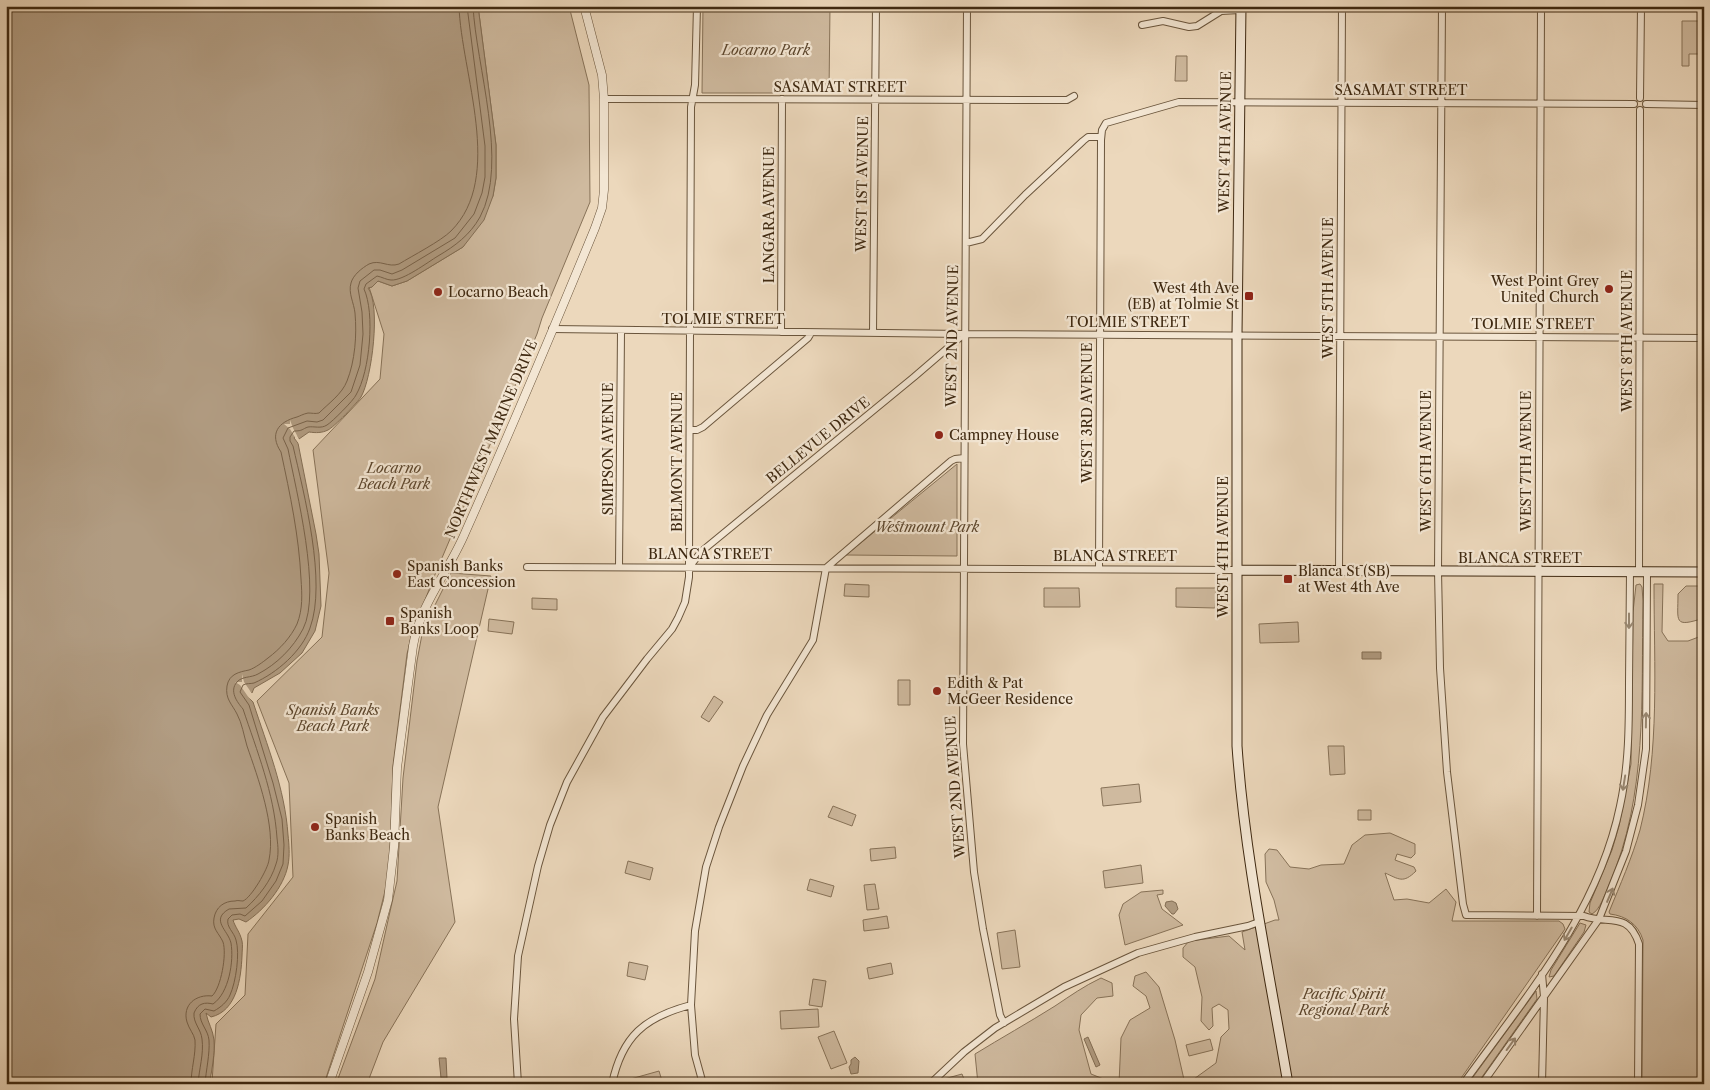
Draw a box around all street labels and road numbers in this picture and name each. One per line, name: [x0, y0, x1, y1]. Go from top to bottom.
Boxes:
street label: WEST 4TH AVENUE: [1215, 71, 1235, 214]
street label: SASAMAT STREET: [773, 78, 907, 96]
street label: SASAMAT STREET: [1334, 81, 1468, 99]
street label: WEST 1ST AVENUE: [852, 116, 872, 253]
street label: LANGARA AVENUE: [760, 147, 778, 283]
street label: WEST 5TH AVENUE: [1319, 217, 1337, 360]
street label: WEST 2ND AVENUE: [942, 265, 962, 408]
street label: WEST 8TH AVENUE: [1618, 270, 1636, 413]
street label: TOLMIE STREET: [662, 310, 785, 328]
street label: TOLMIE STREET: [1067, 313, 1190, 331]
street label: TOLMIE STREET: [1472, 315, 1595, 333]
street label: NORTHWEST MARINE DRIVE: [441, 337, 541, 541]
street label: WEST 3RD AVENUE: [1078, 343, 1096, 484]
street label: SIMPSON AVENUE: [599, 383, 617, 515]
street label: WEST 6TH AVENUE: [1417, 390, 1435, 533]
street label: WEST 7TH AVENUE: [1517, 391, 1535, 532]
street label: BELMONT AVENUE: [668, 392, 686, 532]
street label: BELLEVUE DRIVE: [763, 393, 873, 487]
street label: WEST 4TH AVENUE: [1214, 476, 1232, 619]
street label: BLANCA STREET: [648, 545, 772, 563]
street label: BLANCA STREET: [1053, 547, 1177, 565]
street label: BLANCA STREET: [1458, 549, 1582, 567]
street label: WEST 2ND AVENUE: [941, 715, 969, 860]

